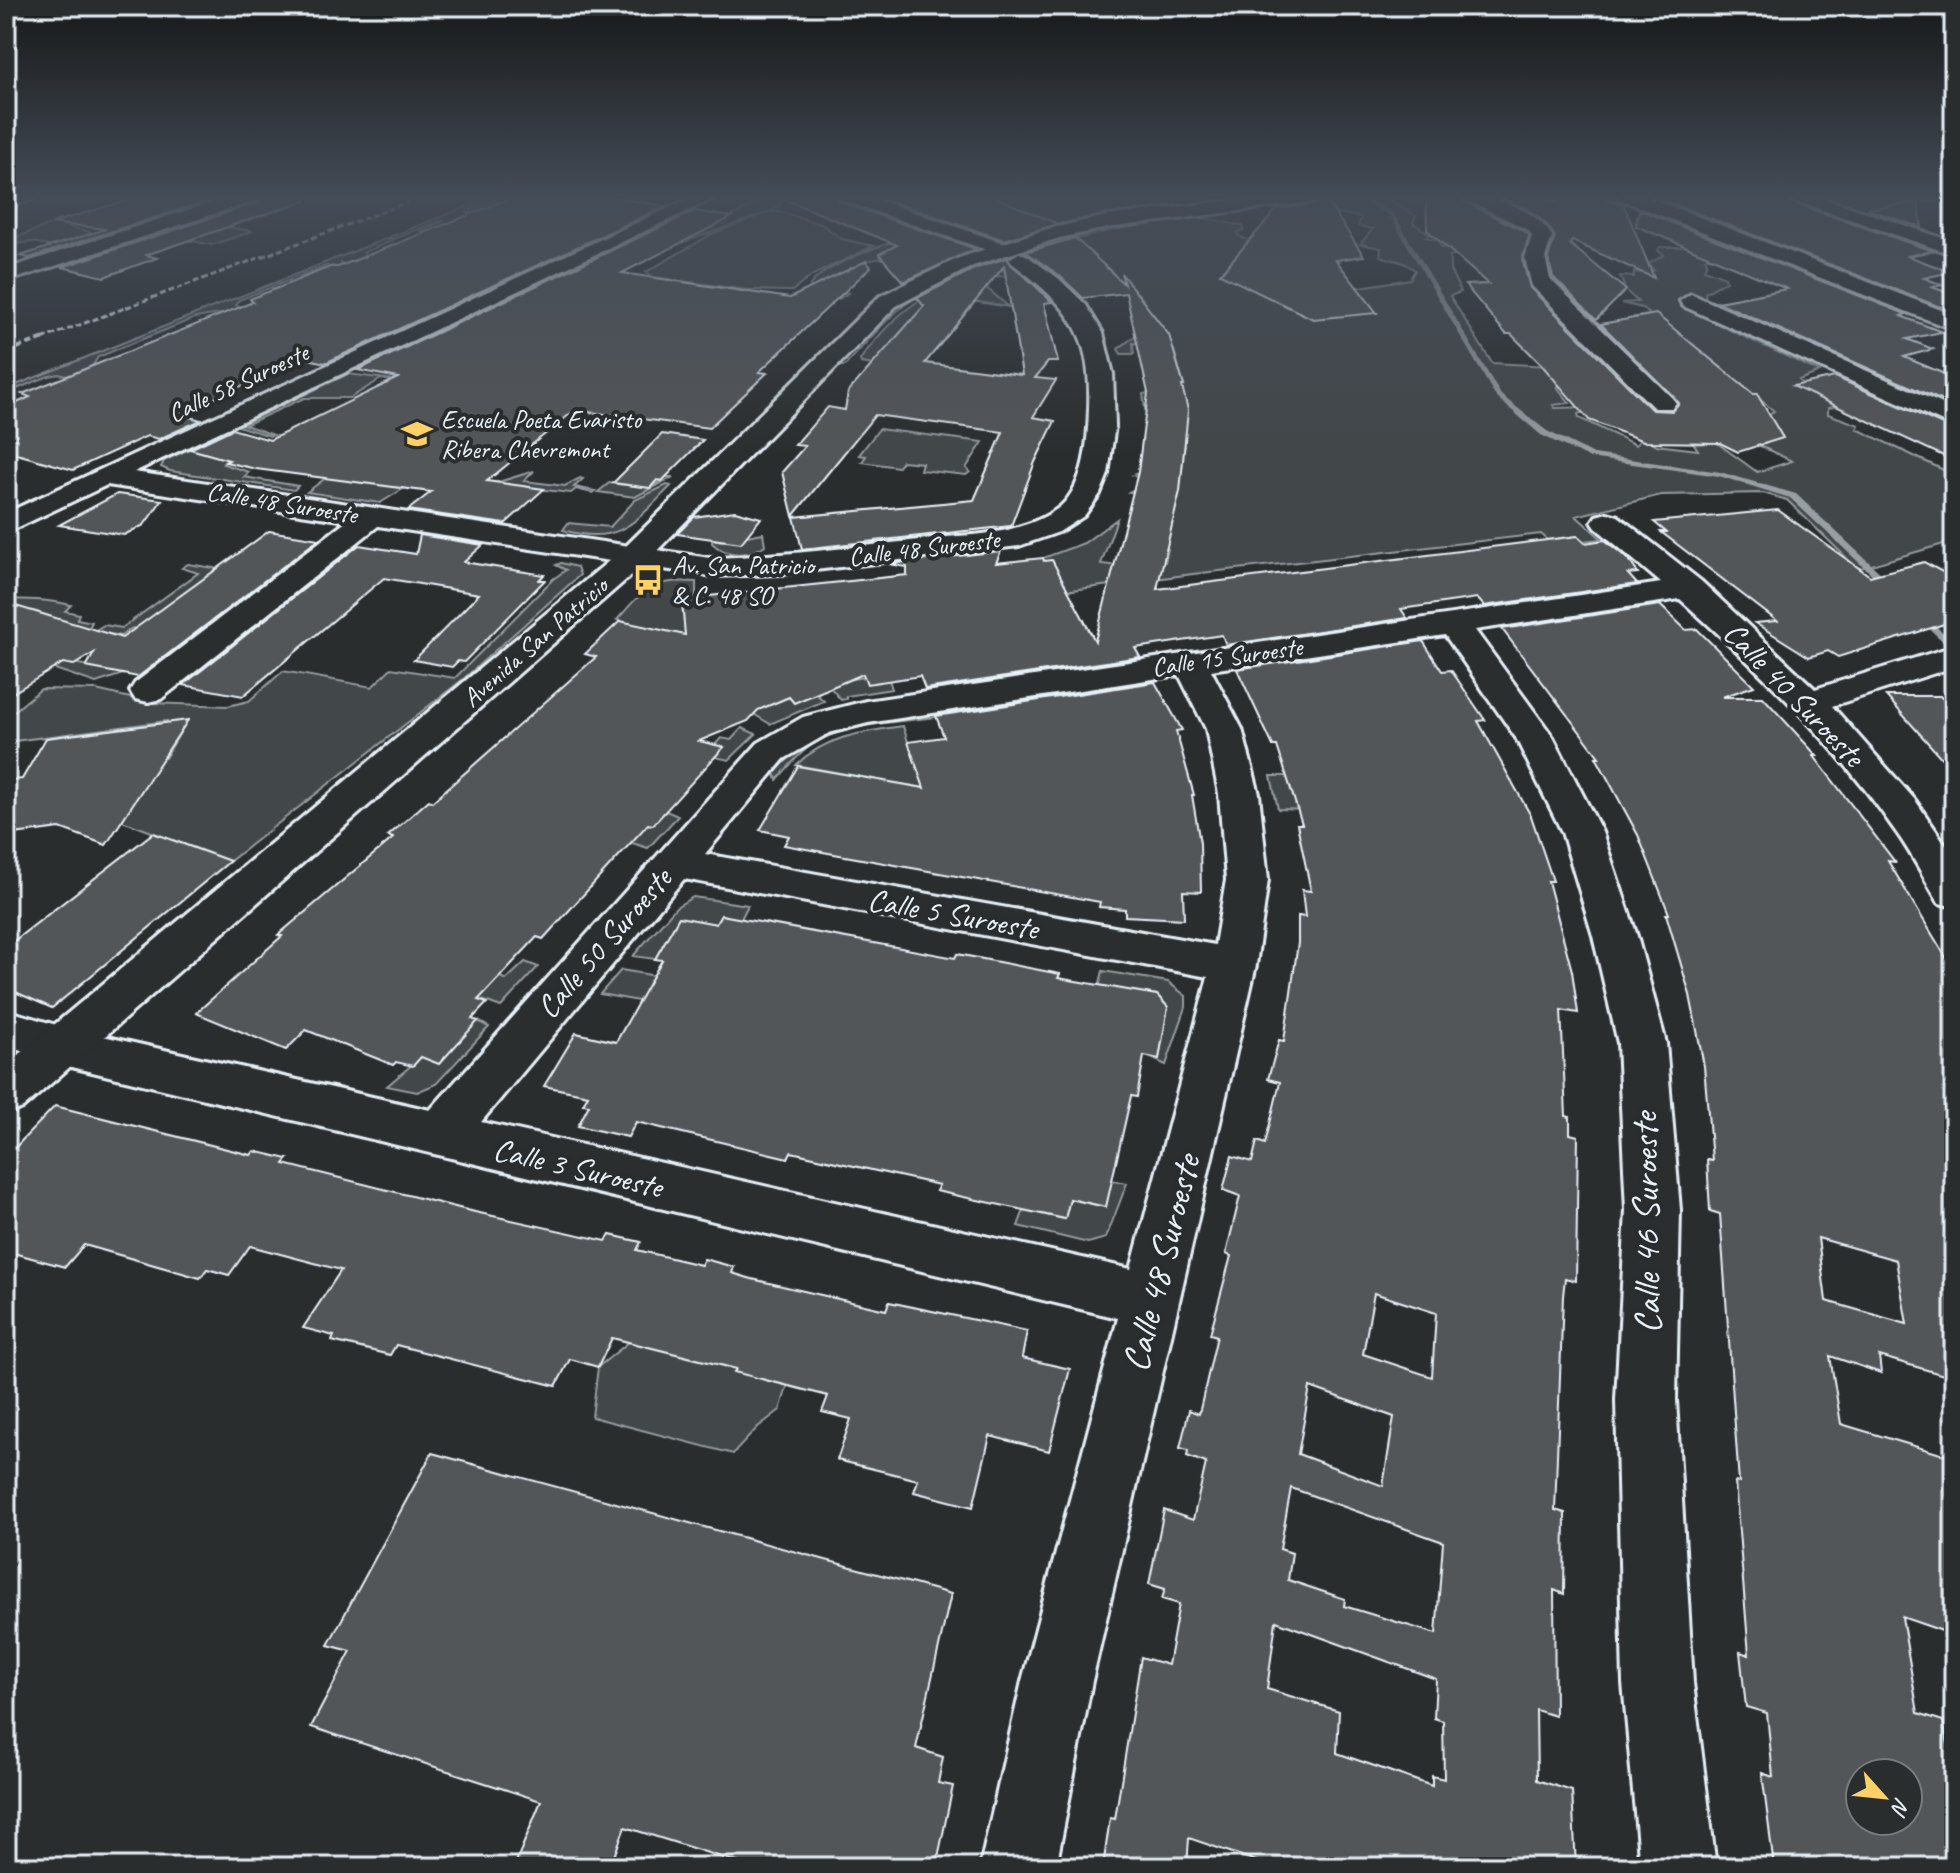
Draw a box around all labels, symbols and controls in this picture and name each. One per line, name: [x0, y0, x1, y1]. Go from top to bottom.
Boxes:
street label: Calle 58 Suroeste: [162, 335, 316, 430]
place label: Escuela Poeta Evaristo Ribera Chevremont: [441, 403, 643, 466]
school or university icon: Escuela Poeta Evaristo Ribera Chevremont: [400, 417, 434, 451]
street label: Calle 48 Suroeste: [205, 475, 362, 532]
street label: Calle 48 Suroeste: [847, 522, 1004, 574]
place label: Av. San Patricio & C. 48 SO: [672, 549, 817, 612]
bus stop icon: Av. San Patricio & C. 48 SO: [631, 563, 665, 597]
street label: Avenida San Patricio: [455, 568, 617, 714]
street label: Calle 40 Suroeste: [1714, 613, 1875, 777]
street label: Calle 15 Suroeste: [1150, 630, 1307, 684]
street label: Calle 50 Suroeste: [527, 857, 682, 1027]
street label: Calle 5 Suroeste: [865, 879, 1044, 950]
street label: Calle 46 Suroeste: [1621, 1109, 1671, 1334]
street label: Calle 3 Suroeste: [490, 1129, 669, 1208]
street label: Calle 48 Suroeste: [1111, 1147, 1211, 1376]
north arrow: [1844, 1757, 1924, 1837]
text: N: [1884, 1793, 1916, 1821]

